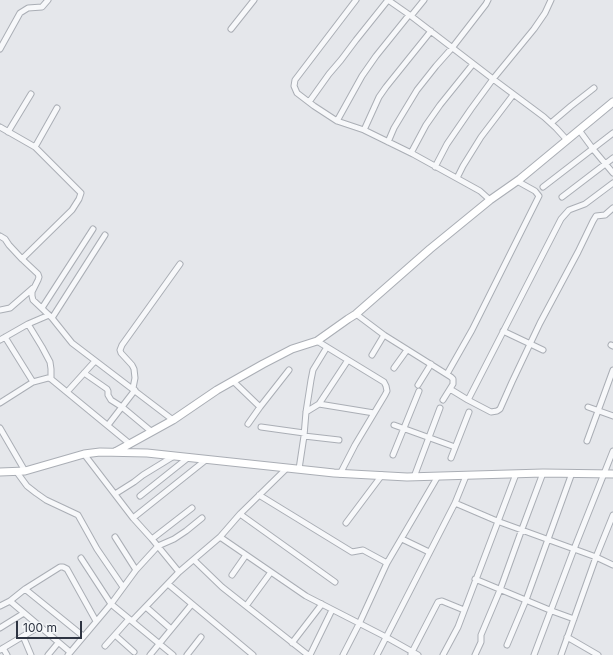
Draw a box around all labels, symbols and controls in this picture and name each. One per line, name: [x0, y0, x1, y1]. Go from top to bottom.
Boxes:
scale bar: [18, 613, 84, 639]
text: 100 m: [23, 620, 57, 635]

